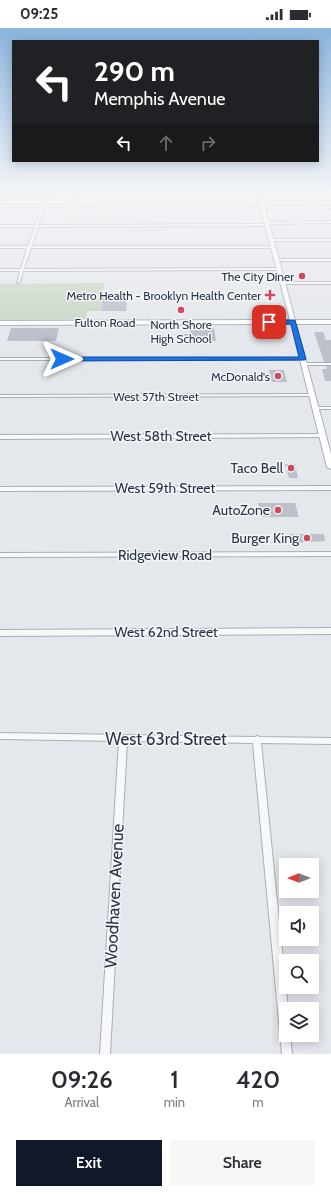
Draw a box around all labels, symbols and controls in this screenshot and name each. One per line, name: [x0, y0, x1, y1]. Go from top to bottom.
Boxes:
text: 09:25: [20, 5, 58, 23]
text: 290 m: [94, 54, 175, 88]
icon: left: [28, 56, 80, 108]
text: Memphis Avenue: [94, 88, 226, 110]
icon: left: [113, 132, 135, 154]
icon: ahead: [155, 132, 177, 154]
icon: right: [197, 132, 219, 154]
place label: The City Diner: [221, 269, 294, 284]
marker: The City Diner: [297, 271, 307, 281]
place label: Metro Health - Brooklyn Health Center: [67, 288, 261, 303]
marker: Metro Health - Brooklyn Health Center: [264, 289, 276, 301]
marker: North Shore High School: [176, 305, 186, 315]
pin: [252, 305, 286, 339]
icon: arrive: [258, 311, 280, 333]
street label: Fulton Road: [75, 315, 135, 330]
place label: North Shore High School: [150, 317, 212, 346]
position arrow: [41, 338, 83, 380]
place label: McDonald's: [211, 369, 270, 384]
marker: McDonald's: [273, 371, 283, 381]
street label: West 57th Street: [113, 389, 199, 404]
street label: West 58th Street: [110, 427, 212, 445]
place label: Taco Bell: [230, 459, 284, 477]
marker: Taco Bell: [286, 463, 296, 473]
street label: West 59th Street: [115, 479, 216, 497]
place label: AutoZone: [212, 501, 270, 519]
marker: AutoZone: [273, 505, 283, 515]
place label: Burger King: [231, 529, 300, 547]
marker: Burger King: [302, 533, 312, 543]
street label: Ridgeview Road: [118, 546, 212, 564]
street label: West 62nd Street: [114, 623, 218, 641]
street label: West 63rd Street: [105, 729, 227, 749]
street label: Woodhaven Avenue: [100, 823, 128, 969]
north arrow: [279, 858, 319, 898]
map controls: [279, 858, 319, 1042]
button: sound: [279, 906, 319, 946]
button: search: [279, 954, 319, 994]
button: layers: [279, 1002, 319, 1042]
text: 09:26: [51, 1065, 113, 1094]
text: 1: [170, 1065, 179, 1094]
text: 420: [236, 1065, 280, 1094]
text: Arrival: [65, 1094, 99, 1110]
text: min: [164, 1094, 185, 1110]
text: m: [252, 1094, 264, 1110]
button: Exit: [16, 1140, 162, 1186]
button: Share: [170, 1140, 315, 1186]

